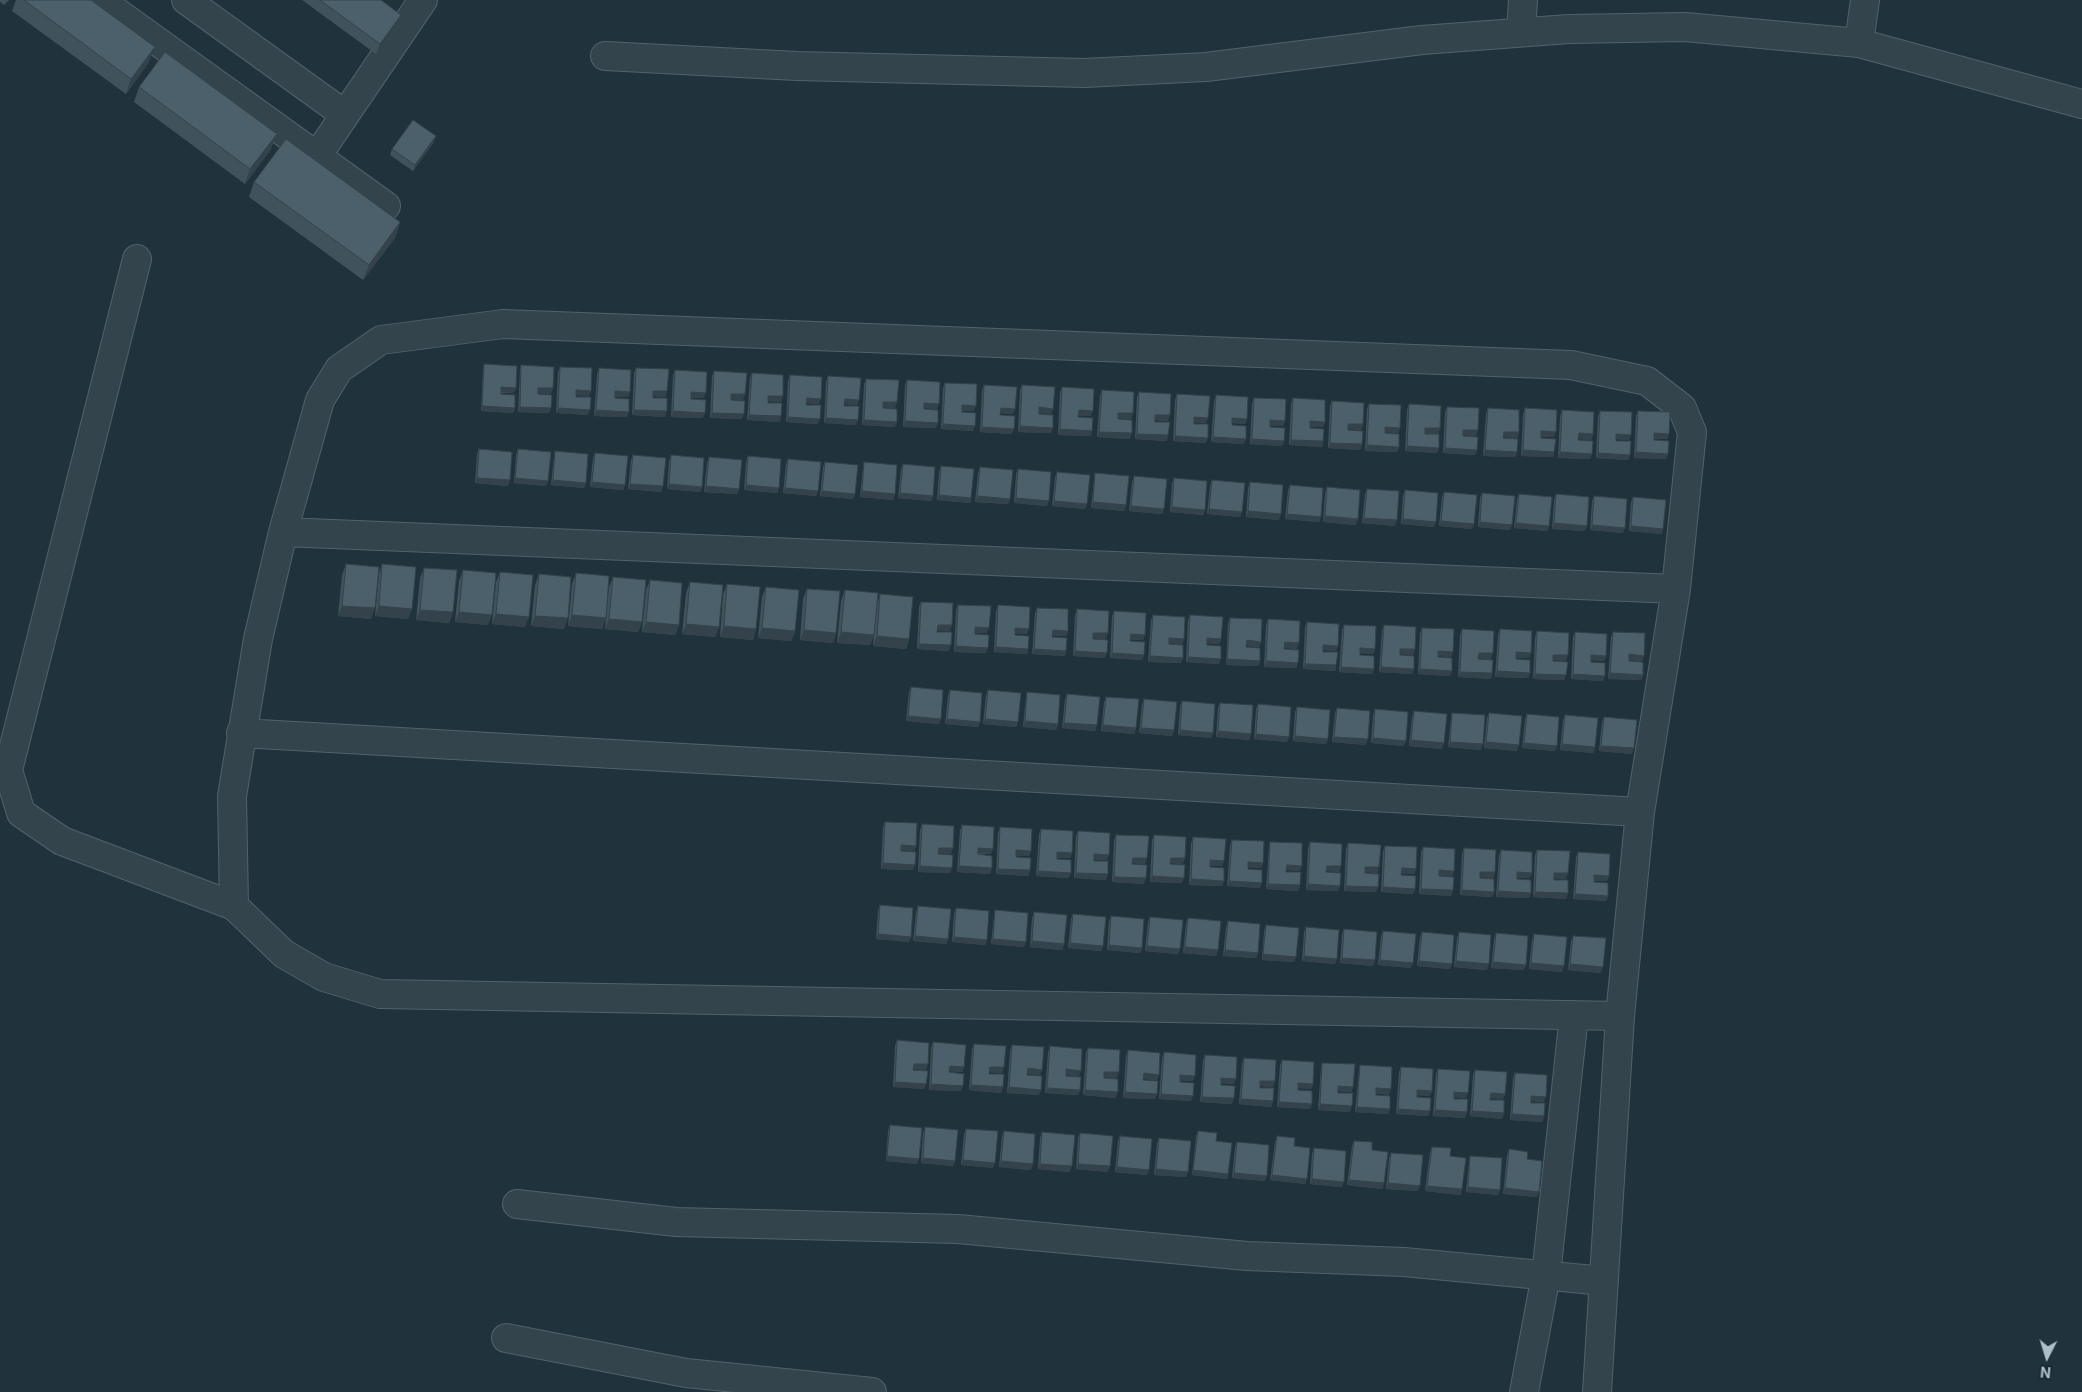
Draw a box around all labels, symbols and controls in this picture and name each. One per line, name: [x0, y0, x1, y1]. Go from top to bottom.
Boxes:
north arrow: [2022, 1332, 2072, 1382]
text: N: [2040, 1364, 2052, 1381]

